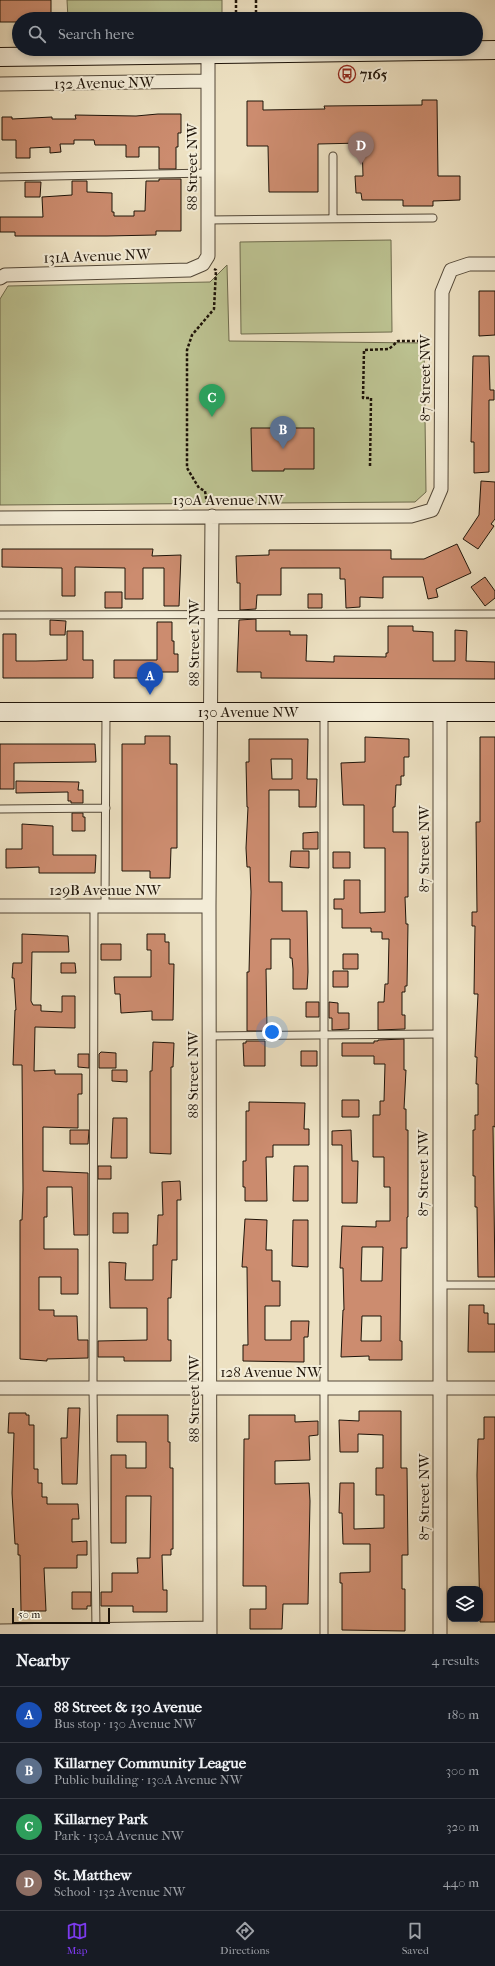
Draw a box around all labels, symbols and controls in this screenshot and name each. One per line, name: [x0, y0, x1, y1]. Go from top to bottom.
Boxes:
search box: [12, 12, 483, 56]
icon: search: [26, 23, 48, 45]
text: Search here: [58, 25, 134, 43]
bus stop icon: 7165: [337, 64, 357, 84]
place label: 7165: [359, 65, 388, 83]
street label: 132 Avenue NW: [54, 73, 156, 93]
street label: 88 Street NW: [183, 122, 201, 211]
pin: D: [348, 132, 374, 165]
street label: 131A Avenue NW: [43, 245, 152, 267]
street label: 87 Street NW: [416, 333, 434, 421]
pin: C: [199, 384, 225, 417]
pin: B: [270, 416, 296, 449]
street label: 130A Avenue NW: [173, 491, 285, 509]
street label: 88 Street NW: [185, 598, 203, 687]
pin: A: [137, 662, 163, 695]
street label: 130 Avenue NW: [198, 703, 300, 721]
street label: 87 Street NW: [415, 804, 433, 892]
street label: 129B Avenue NW: [49, 881, 162, 899]
your location: [262, 1022, 282, 1042]
street label: 88 Street NW: [184, 1030, 202, 1119]
street label: 87 Street NW: [414, 1128, 432, 1216]
street label: 88 Street NW: [185, 1354, 203, 1443]
street label: 128 Avenue NW: [220, 1363, 323, 1381]
street label: 87 Street NW: [415, 1452, 433, 1540]
map controls: [447, 1586, 483, 1622]
button: layers: [447, 1586, 483, 1622]
scale bar: [12, 1606, 110, 1625]
text: 50 m: [18, 1608, 40, 1621]
text: Nearby: [16, 1650, 70, 1670]
text: 4 results: [432, 1653, 479, 1668]
text: 88 Street & 130 Avenue: [54, 1698, 202, 1716]
text: A: [25, 1707, 33, 1722]
text: 180 m: [447, 1707, 479, 1722]
text: Bus stop · 130 Avenue NW: [54, 1716, 196, 1731]
text: Killarney Community League: [54, 1754, 246, 1772]
text: B: [25, 1763, 33, 1778]
text: 300 m: [446, 1763, 479, 1778]
text: Public building · 130A Avenue NW: [54, 1772, 242, 1787]
text: Killarney Park: [54, 1810, 148, 1828]
text: C: [25, 1819, 33, 1834]
text: 320 m: [446, 1819, 479, 1834]
text: Park · 130A Avenue NW: [54, 1828, 184, 1843]
text: St. Matthew: [54, 1866, 131, 1884]
text: D: [24, 1875, 34, 1890]
text: 440 m: [443, 1875, 479, 1890]
text: School · 132 Avenue NW: [54, 1884, 185, 1899]
tab: Map: [66, 1920, 88, 1957]
tab: Directions: [220, 1920, 270, 1957]
tab: Saved: [402, 1920, 429, 1957]

